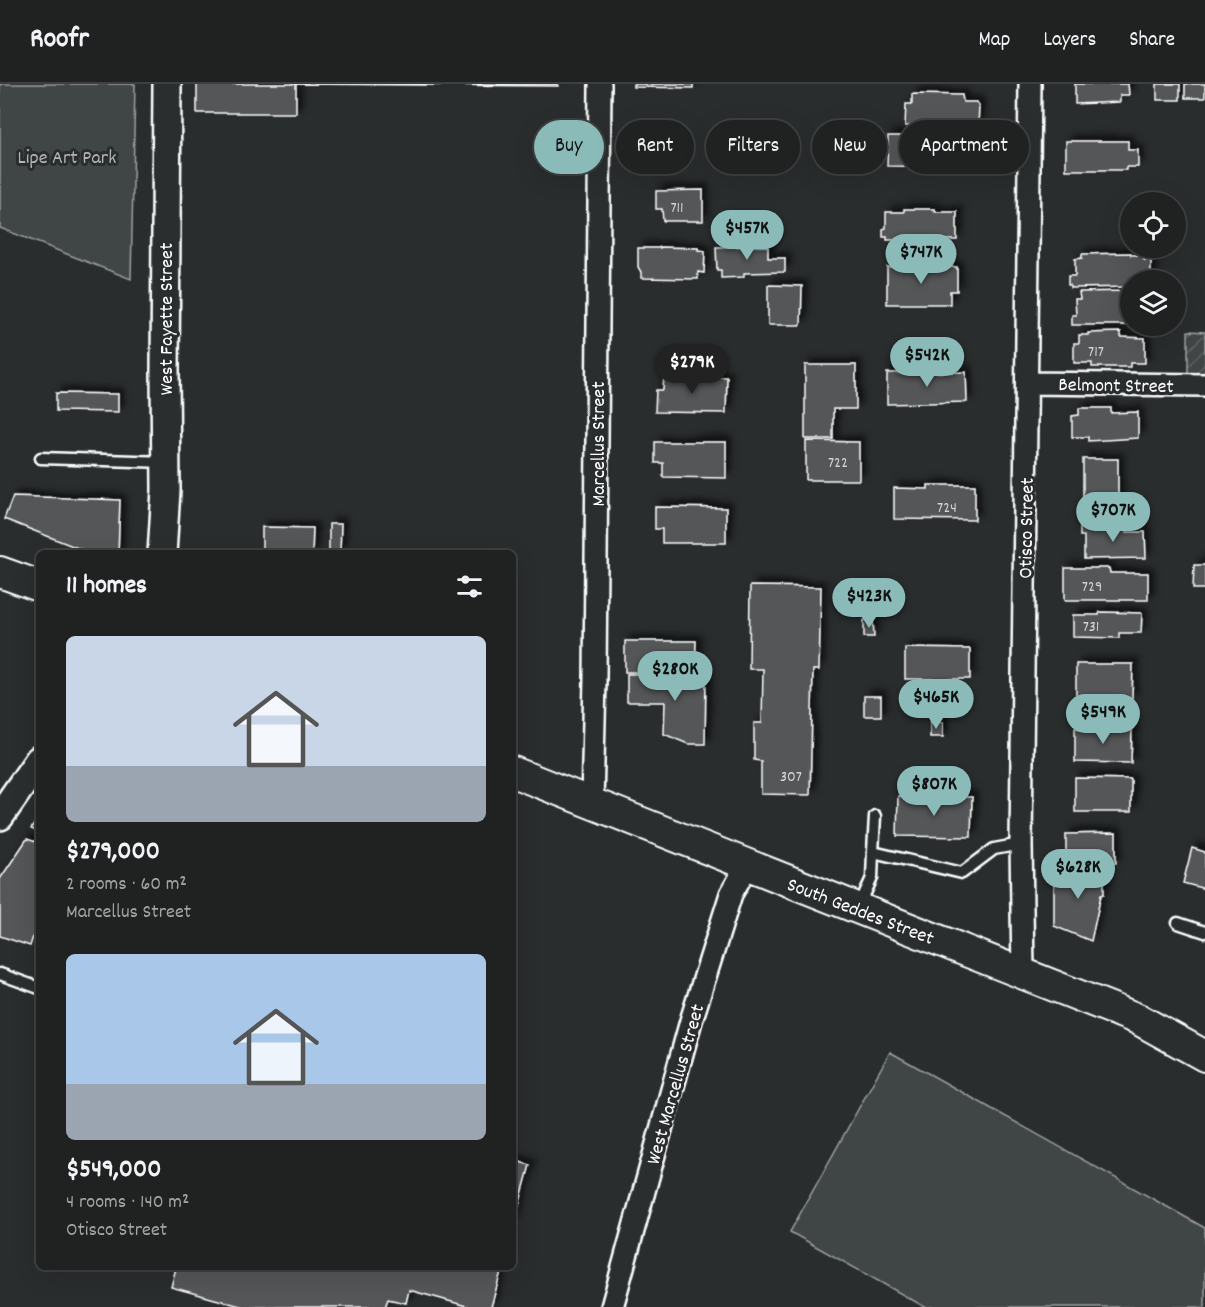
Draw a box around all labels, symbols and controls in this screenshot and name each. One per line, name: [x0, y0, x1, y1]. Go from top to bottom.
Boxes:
text: Roofr: [30, 21, 89, 61]
text: Map: [979, 26, 1010, 56]
text: Layers: [1043, 26, 1096, 56]
text: Share: [1129, 26, 1175, 56]
chip: Buy: [534, 120, 604, 174]
chip: Rent: [616, 120, 694, 174]
chip: Filters: [706, 120, 800, 174]
chip: New: [812, 120, 887, 174]
chip: Apartment: [899, 120, 1029, 174]
park label: Lipe Art Park: [18, 145, 116, 173]
map controls: [1120, 192, 1186, 336]
button: locate: [1120, 192, 1186, 258]
house number: 711: [670, 197, 684, 220]
pin: $457K: [705, 210, 789, 261]
text: $457K: [725, 215, 769, 243]
pin: $747K: [879, 234, 963, 285]
text: $747K: [900, 239, 943, 267]
street label: West Fayette Street: [154, 243, 182, 395]
button: layers: [1120, 270, 1186, 336]
pin: $542K: [885, 337, 969, 388]
house number: 717: [1088, 341, 1104, 364]
text: $542K: [904, 342, 950, 370]
pin: $279K: [650, 344, 734, 395]
text: $279K: [670, 349, 714, 377]
street label: Belmont Street: [1058, 372, 1174, 402]
street label: Marcellus Street: [586, 381, 614, 507]
house number: 722: [828, 452, 848, 475]
street label: Otisco Street: [1013, 477, 1043, 579]
pin: $707K: [1071, 492, 1155, 543]
house number: 724: [937, 497, 957, 520]
text: $707K: [1090, 497, 1136, 525]
text: 11 homes: [66, 568, 147, 605]
icon: filters: [453, 570, 486, 603]
house number: 729: [1082, 576, 1102, 599]
pin: $423K: [827, 578, 911, 629]
text: $423K: [846, 583, 892, 611]
house number: 731: [1083, 616, 1099, 639]
pin: $280K: [633, 651, 717, 702]
text: $280K: [651, 656, 699, 684]
icon: home: [222, 675, 330, 783]
pin: $465K: [894, 679, 978, 730]
text: $465K: [913, 684, 959, 712]
pin: $549K: [1061, 694, 1145, 745]
text: $549K: [1080, 699, 1126, 727]
house number: 307: [780, 766, 802, 789]
pin: $807K: [892, 766, 976, 817]
text: $807K: [911, 771, 957, 799]
text: $279,000: [66, 834, 160, 871]
pin: $628K: [1036, 849, 1120, 900]
text: $628K: [1055, 854, 1101, 882]
text: 2 rooms · 60 m²: [66, 871, 187, 899]
street label: South Geddes Street: [782, 872, 938, 954]
text: Marcellus Street: [66, 899, 191, 927]
icon: home: [222, 993, 330, 1101]
street label: West Marcellus Street: [641, 1001, 713, 1168]
text: $549,000: [66, 1152, 161, 1189]
text: 4 rooms · 140 m²: [66, 1189, 189, 1217]
text: Otisco Street: [66, 1217, 167, 1245]

